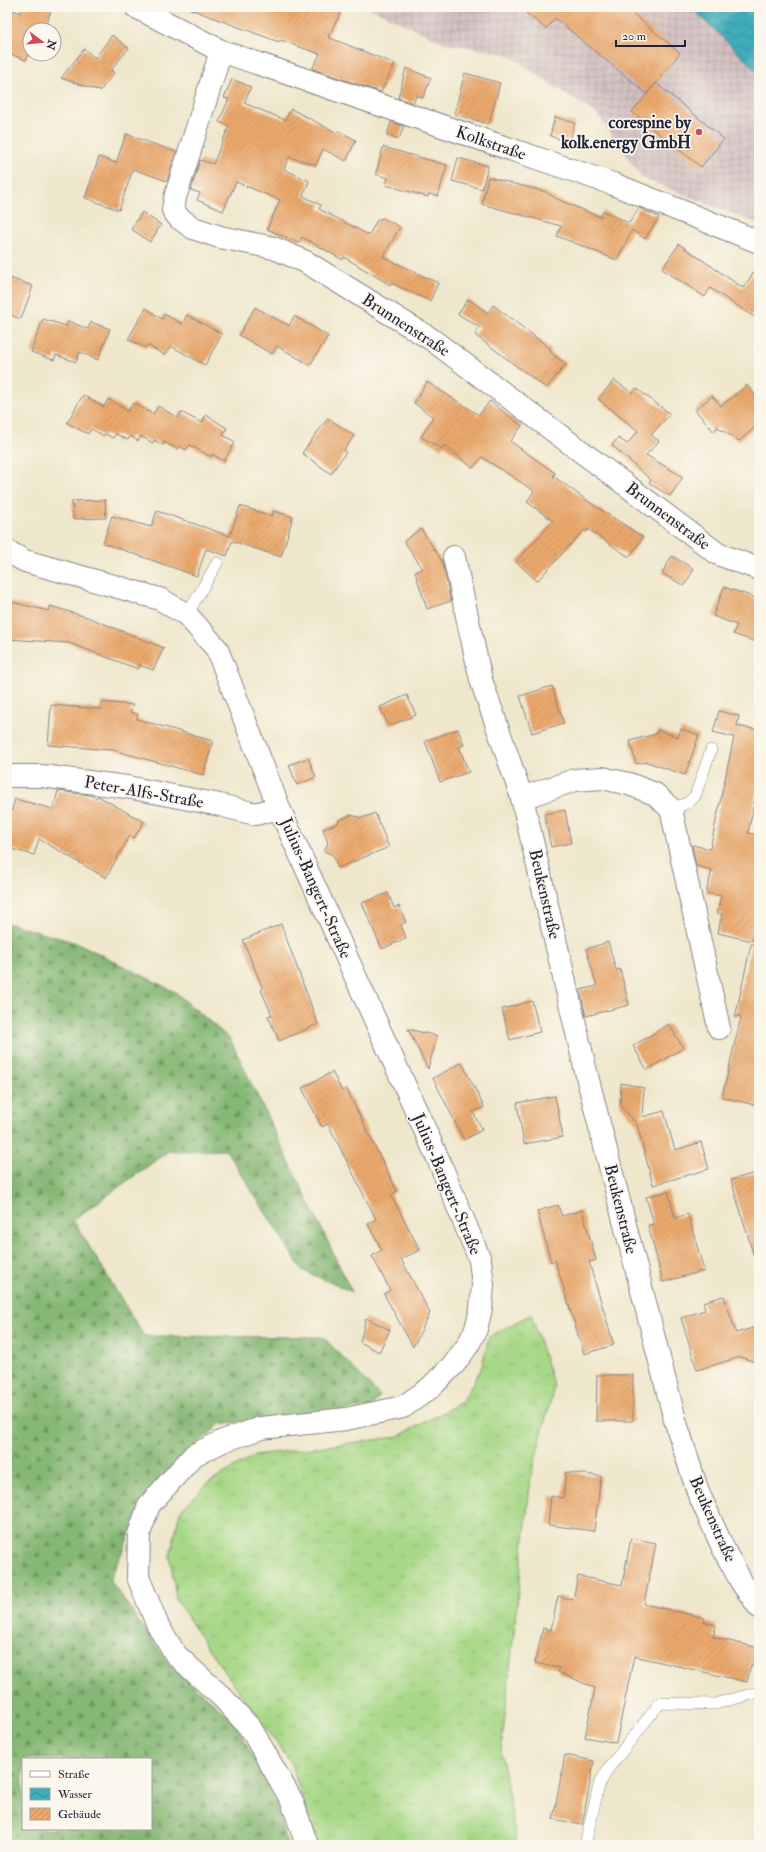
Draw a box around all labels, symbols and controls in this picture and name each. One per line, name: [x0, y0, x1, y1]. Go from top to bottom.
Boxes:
north arrow: [22, 22, 62, 62]
scale bar: [616, 22, 685, 48]
text: 20 m: [622, 29, 647, 44]
text: N: [43, 37, 59, 52]
place label: corespine by kolk.energy GmbH: [560, 112, 692, 154]
street label: Kolkstraße: [453, 121, 529, 165]
marker: corespine by kolk.energy GmbH: [694, 127, 704, 137]
street label: Brunnenstraße: [358, 289, 454, 361]
street label: Brunnenstraße: [622, 477, 714, 555]
street label: Peter-Alfs-Straße: [83, 771, 205, 813]
street label: Julius-Bangert-Straße: [274, 813, 356, 962]
street label: Beukenstraße: [524, 847, 566, 941]
street label: Julius-Bangert-Straße: [406, 1109, 486, 1258]
street label: Beukenstraße: [600, 1162, 642, 1256]
street label: Beukenstraße: [685, 1473, 741, 1565]
legend: [22, 1758, 152, 1830]
text: Straße: [58, 1767, 89, 1782]
text: Wasser: [57, 1787, 92, 1802]
text: Gebäude: [58, 1807, 101, 1822]

